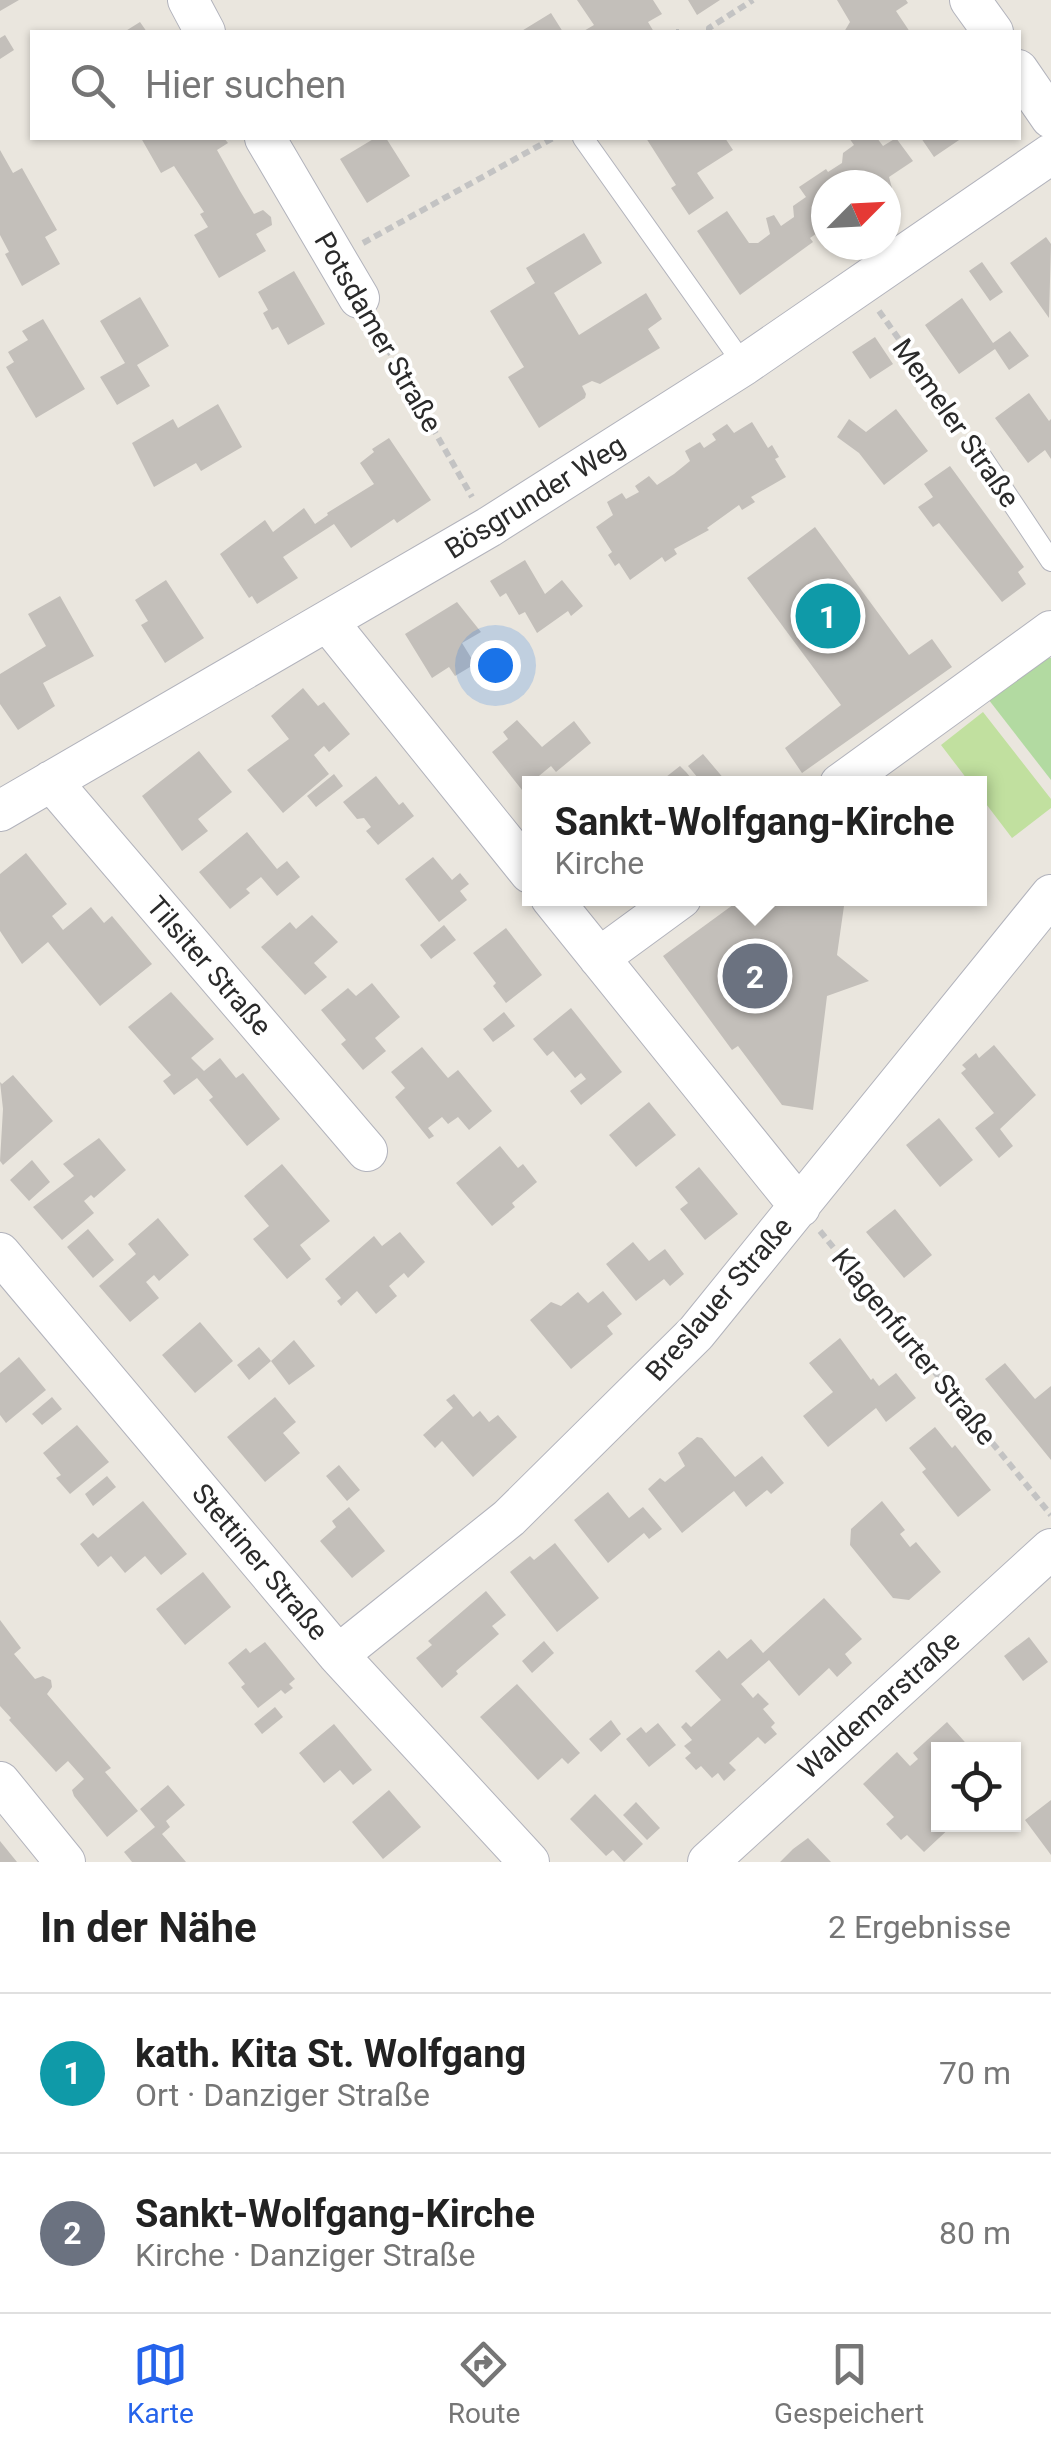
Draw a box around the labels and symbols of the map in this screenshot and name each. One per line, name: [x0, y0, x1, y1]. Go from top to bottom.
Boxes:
north arrow: [811, 170, 901, 260]
street label: Potsdamer Straße: [307, 226, 449, 438]
street label: Memeler Straße: [886, 332, 1026, 514]
street label: Bösgrunder Weg: [439, 428, 631, 566]
pin: 1: [796, 578, 860, 654]
your location: [470, 640, 521, 691]
street label: Tilsiter Straße: [140, 890, 278, 1042]
pin: 2: [722, 938, 788, 1014]
street label: Breslauer Straße: [639, 1210, 799, 1388]
street label: Klagenfurter Straße: [825, 1242, 1003, 1452]
street label: Stettiner Straße: [185, 1477, 335, 1647]
street label: Waldemarstraße: [792, 1624, 966, 1786]

